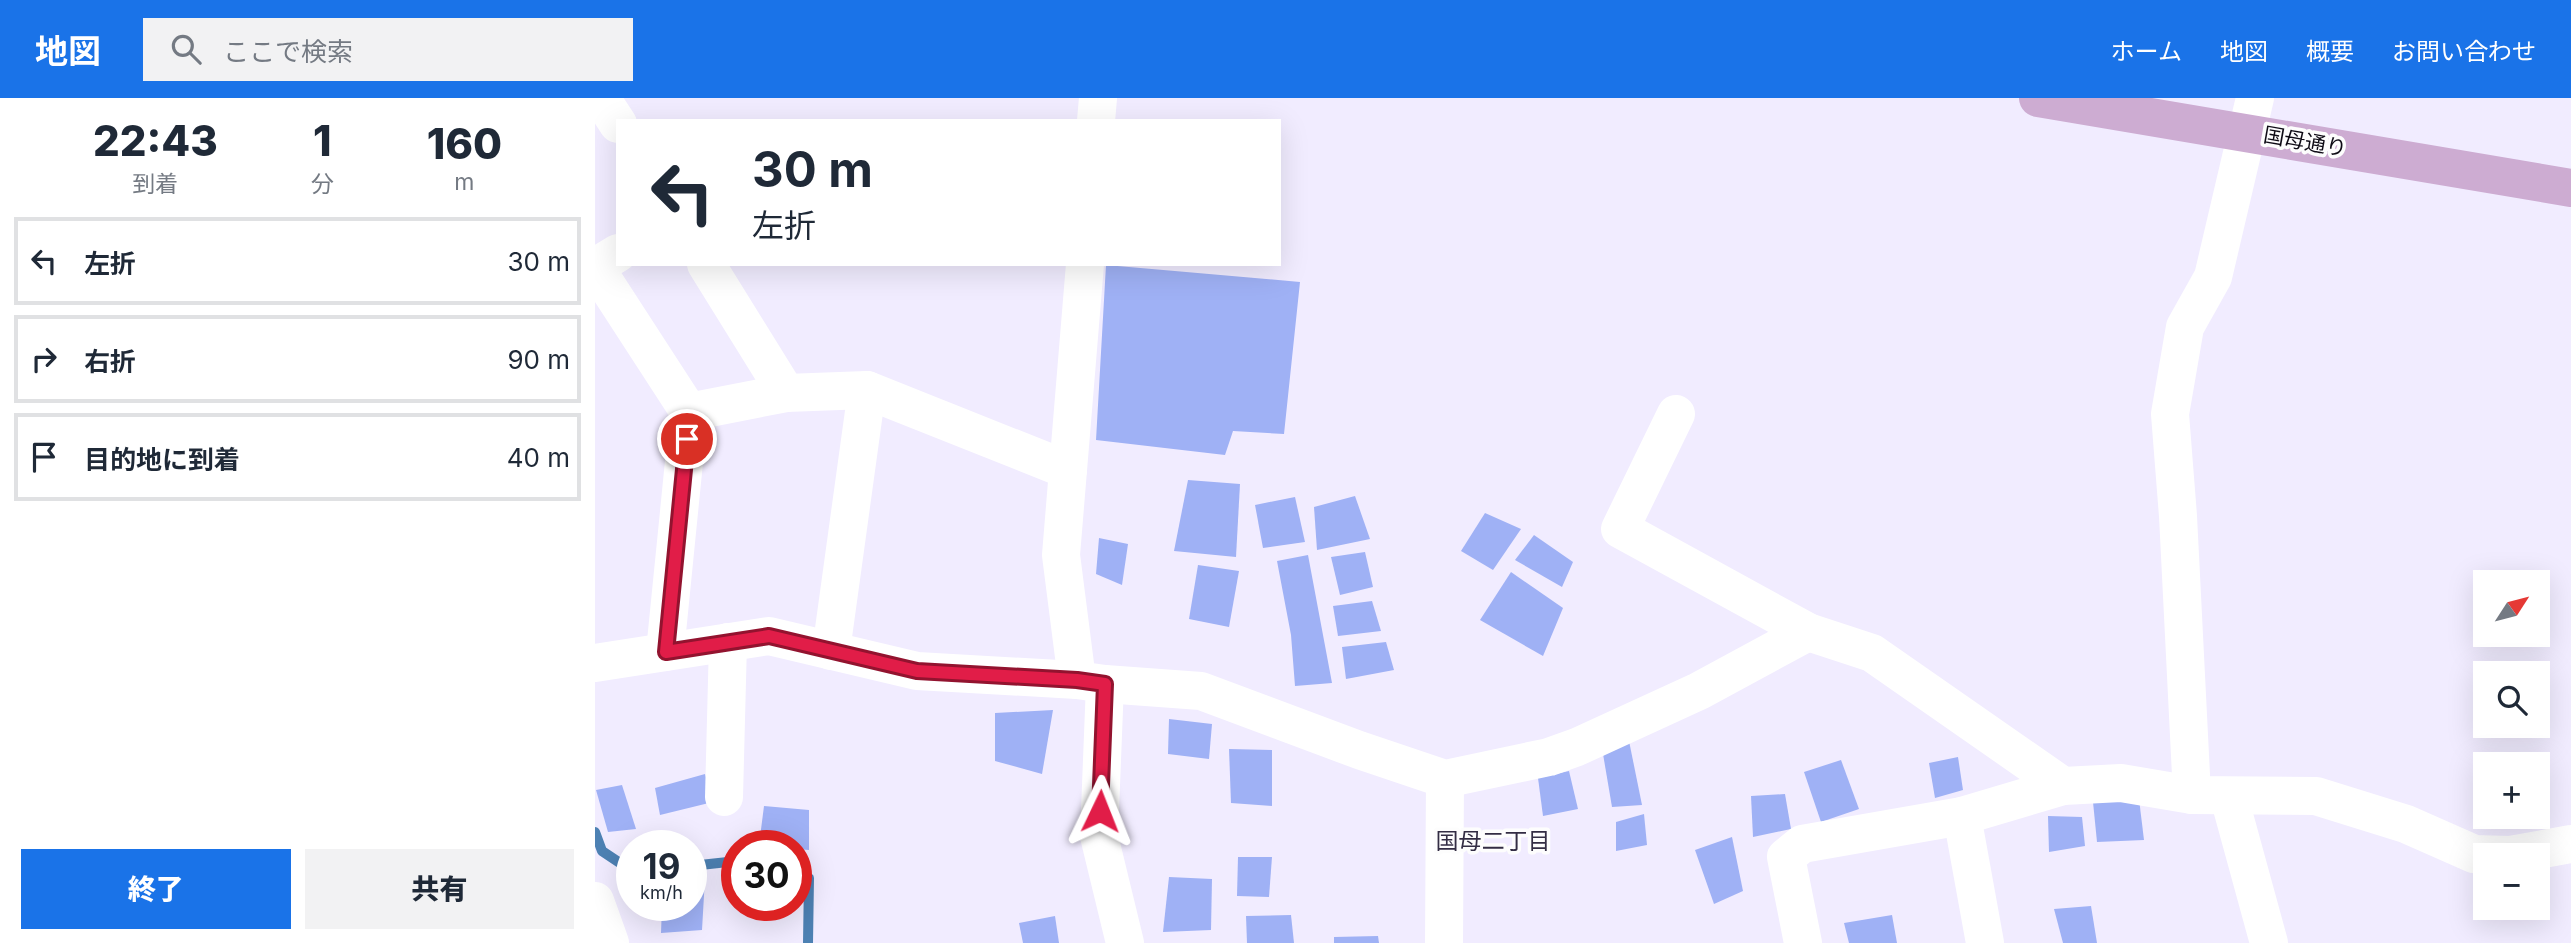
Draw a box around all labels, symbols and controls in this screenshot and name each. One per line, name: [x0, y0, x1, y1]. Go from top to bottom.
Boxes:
search box: [143, 18, 633, 81]
icon: search: [167, 30, 205, 68]
text: 地図: [35, 31, 101, 71]
text: ここで検索: [223, 36, 353, 67]
text: ホーム: [2111, 37, 2182, 66]
text: 地図: [2220, 37, 2268, 66]
text: 概要: [2306, 37, 2354, 66]
text: お問い合わせ: [2392, 37, 2536, 66]
text: 22:43: [93, 115, 218, 166]
text: 1: [313, 115, 331, 166]
text: 160: [427, 118, 502, 169]
street label: 国母通り: [2262, 122, 2349, 161]
text: 30 m: [752, 140, 873, 199]
icon: left: [637, 147, 728, 238]
text: m: [454, 168, 474, 196]
text: 到着: [132, 170, 178, 198]
text: 分: [311, 170, 334, 198]
text: 左折: [752, 206, 816, 245]
icon: left: [25, 242, 63, 280]
text: 30 m: [507, 246, 570, 277]
text: 左折: [84, 248, 136, 279]
icon: right: [25, 340, 63, 378]
text: 90 m: [507, 344, 570, 375]
text: 右折: [84, 346, 136, 377]
pin: [657, 409, 717, 469]
icon: arrive: [668, 420, 706, 458]
icon: arrive: [25, 438, 63, 476]
text: 40 m: [507, 442, 570, 473]
text: 目的地に到着: [84, 444, 240, 475]
north arrow: [2473, 570, 2550, 648]
map controls: [2473, 570, 2550, 920]
button: search: [2473, 661, 2550, 738]
button: +: [2473, 752, 2550, 829]
position arrow: [1063, 774, 1137, 848]
district label: 国母二丁目: [1436, 827, 1551, 855]
speed limit sign: 30: [721, 830, 812, 921]
button: −: [2473, 843, 2550, 920]
text: 19: [643, 845, 680, 887]
button: 終了: [21, 849, 291, 929]
button: 共有: [305, 849, 574, 929]
text: km/h: [640, 882, 683, 903]

